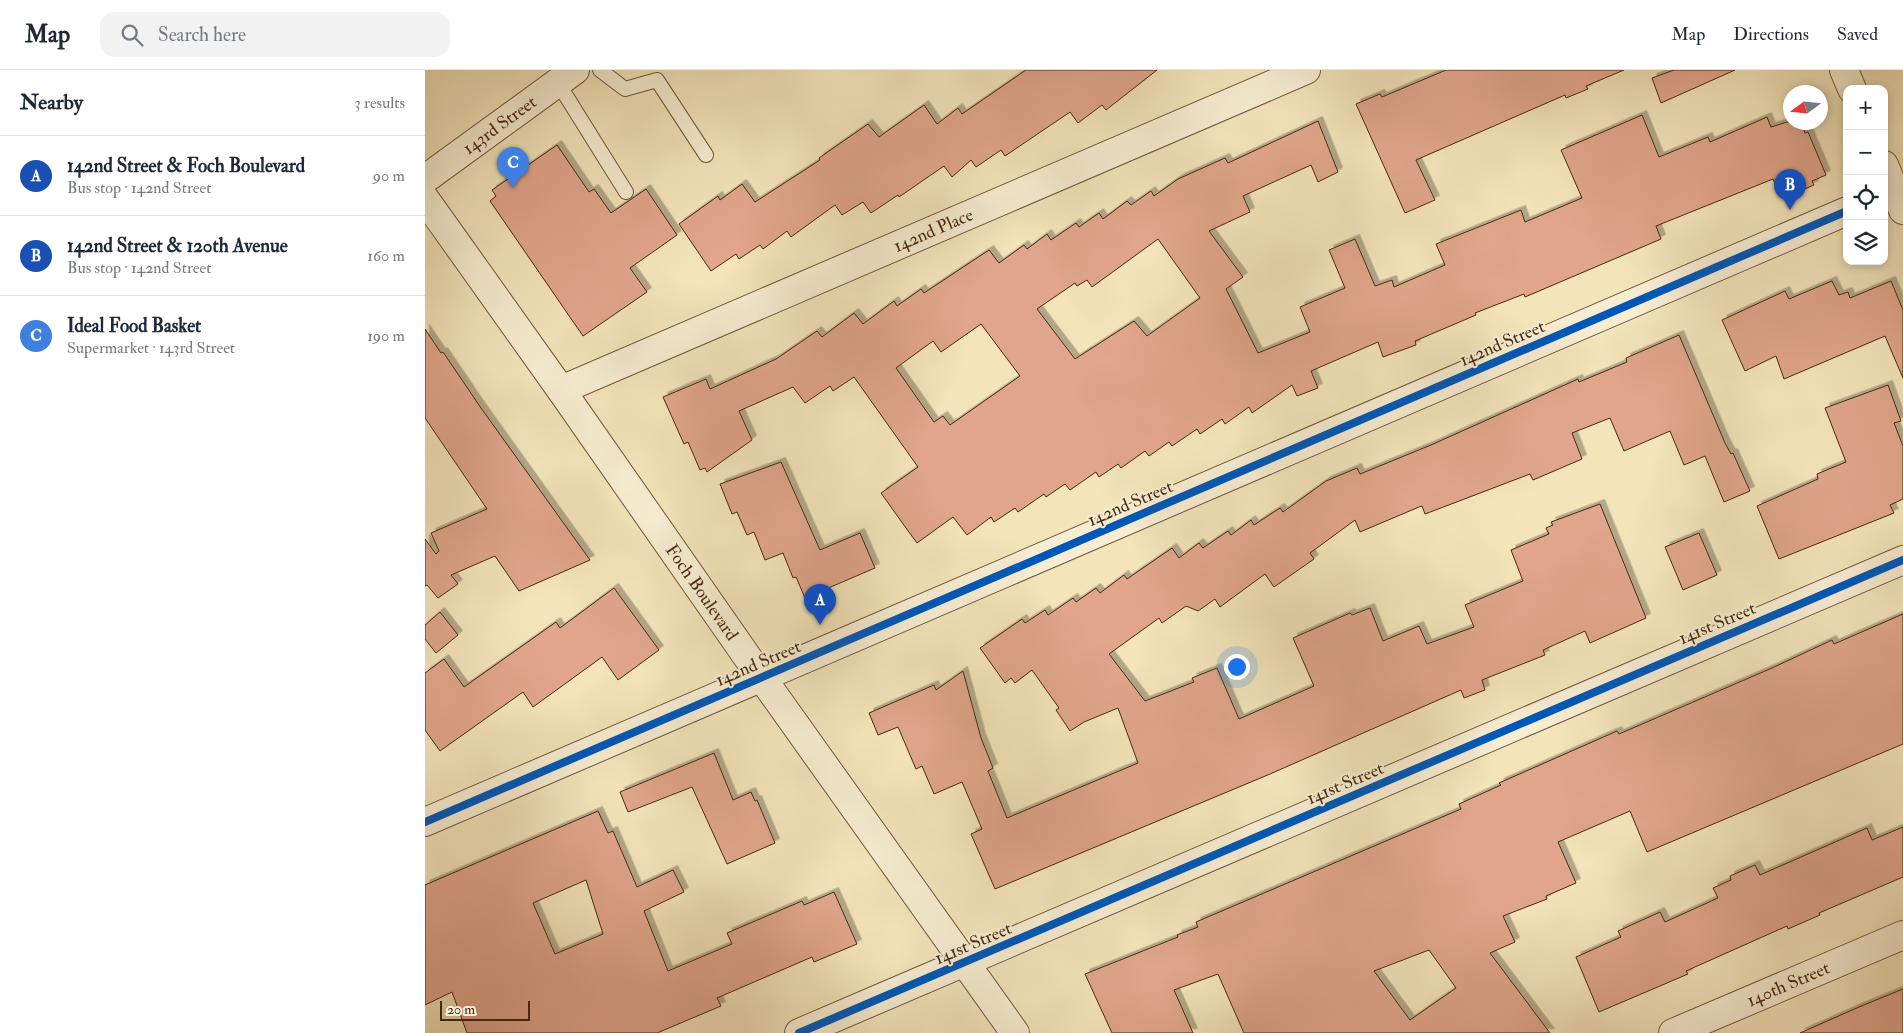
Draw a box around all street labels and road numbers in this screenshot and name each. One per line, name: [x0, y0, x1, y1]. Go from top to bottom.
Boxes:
street label: 143rd Street: [458, 91, 541, 160]
street label: 142nd Place: [890, 203, 977, 258]
street label: 142nd Street: [1456, 315, 1548, 372]
street label: 142nd Street: [1084, 475, 1176, 532]
street label: Foch Boulevard: [660, 540, 743, 645]
street label: 141st Street: [1675, 597, 1759, 650]
street label: 142nd Street: [712, 635, 804, 692]
street label: 141st Street: [1303, 757, 1387, 810]
street label: 141st Street: [931, 917, 1015, 970]
street label: 140th Street: [1743, 957, 1833, 1012]

